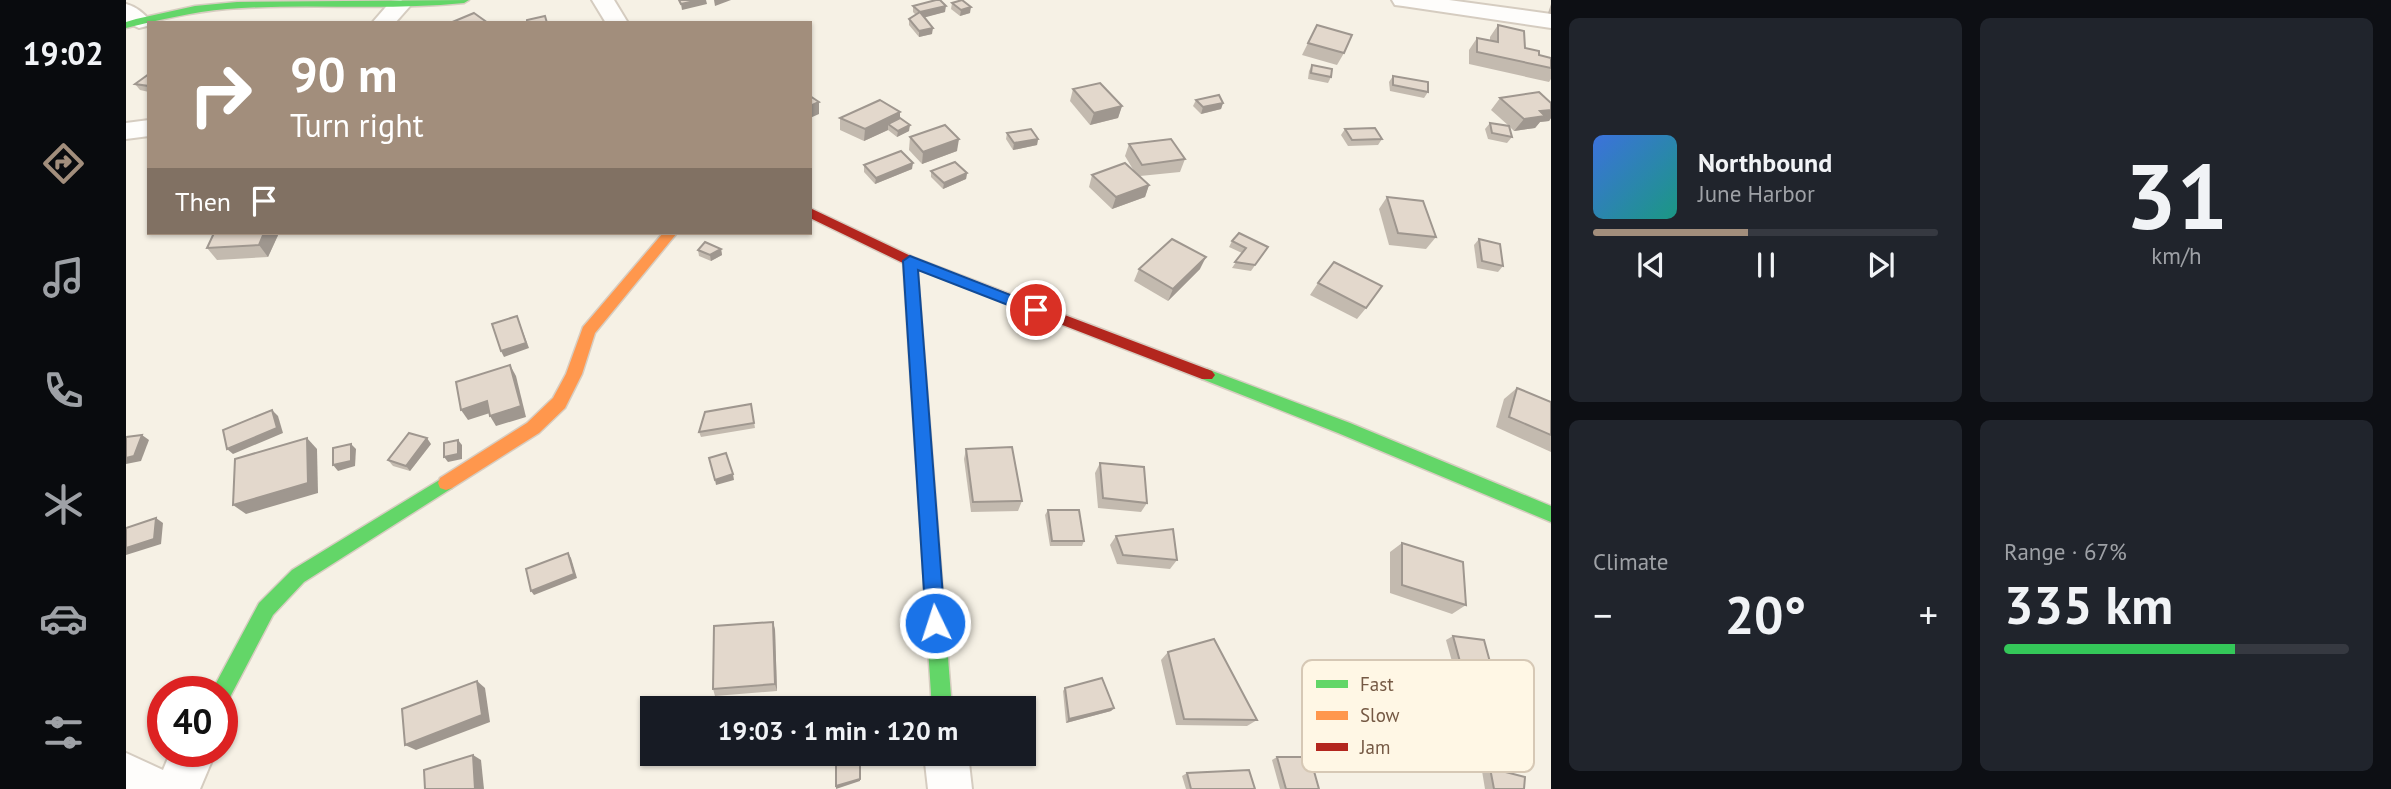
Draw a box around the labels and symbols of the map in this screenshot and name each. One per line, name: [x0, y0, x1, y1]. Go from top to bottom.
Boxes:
pin: [1006, 280, 1066, 340]
position arrow: [898, 586, 972, 660]
legend: [1302, 660, 1534, 772]
text: Fast: [1360, 672, 1394, 696]
speed limit sign: 40: [147, 676, 238, 767]
text: Slow: [1360, 703, 1400, 727]
text: Jam: [1359, 735, 1390, 759]

